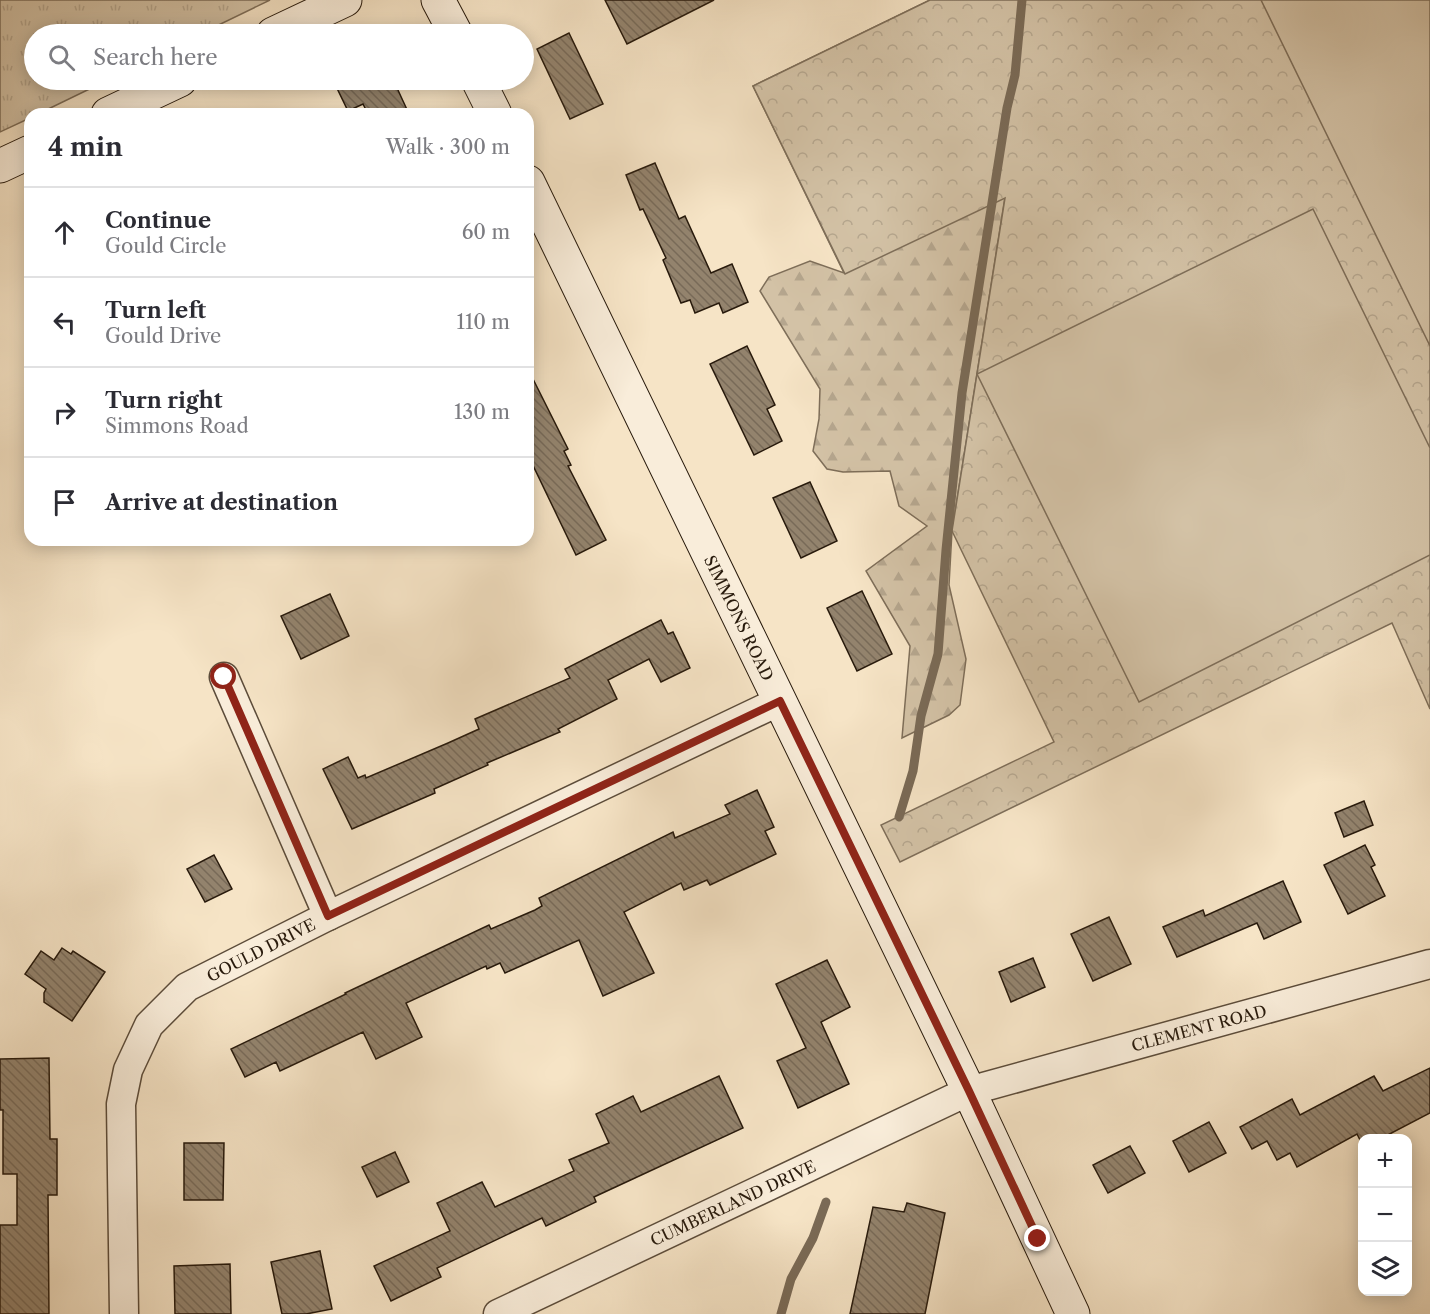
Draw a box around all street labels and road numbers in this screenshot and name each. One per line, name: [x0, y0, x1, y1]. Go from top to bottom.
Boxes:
street label: SIMMONS ROAD: [700, 552, 778, 684]
street label: GOULD DRIVE: [203, 914, 319, 986]
street label: CLEMENT ROAD: [1129, 1000, 1269, 1056]
street label: CUMBERLAND DRIVE: [647, 1156, 819, 1250]

